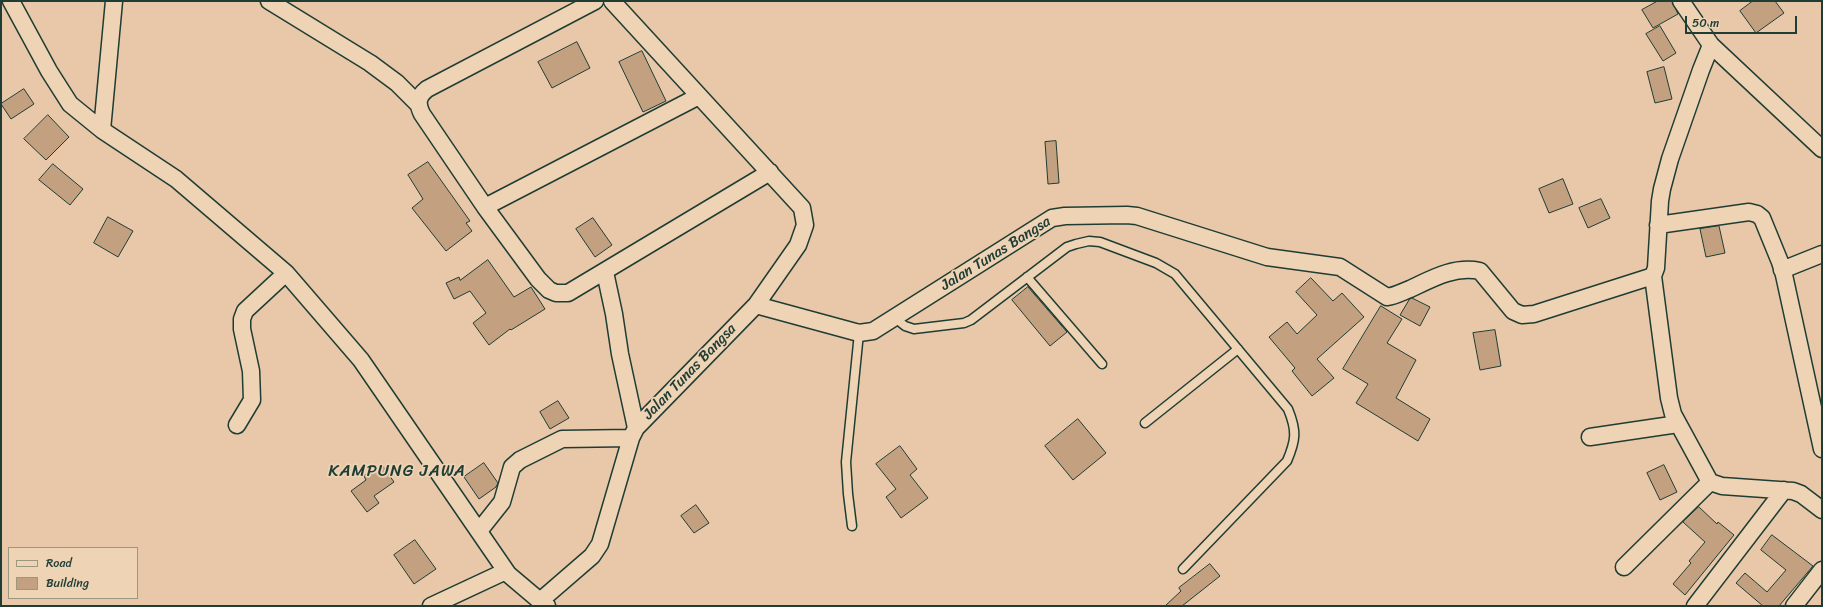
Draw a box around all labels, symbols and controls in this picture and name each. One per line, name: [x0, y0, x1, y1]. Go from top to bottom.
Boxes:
scale bar: [1687, 8, 1799, 34]
text: 50 m: [1692, 12, 1719, 34]
street label: Jalan Tunas Bangsa: [938, 213, 1054, 295]
street label: Jalan Tunas Bangsa: [640, 320, 740, 424]
district label: KAMPUNG JAWA: [327, 462, 467, 482]
legend: [8, 547, 138, 599]
text: Road: [46, 552, 72, 574]
text: Building: [46, 572, 89, 594]

